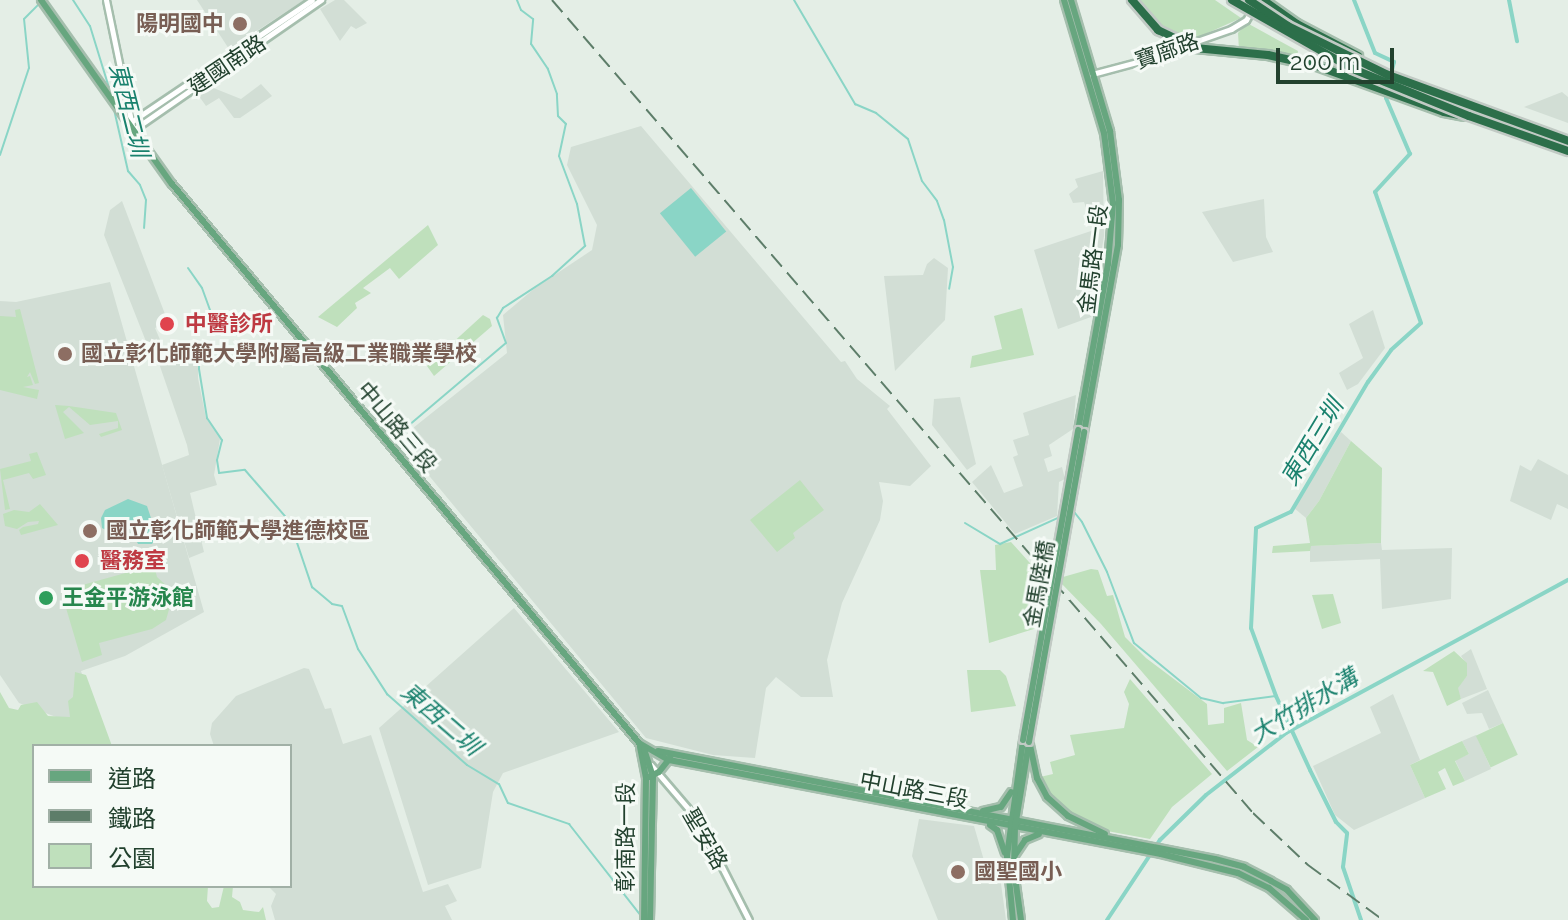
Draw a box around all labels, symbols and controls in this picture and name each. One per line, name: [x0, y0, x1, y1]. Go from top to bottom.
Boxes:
place label: 陽明國中: [136, 11, 224, 37]
marker: 陽明國中: [231, 15, 249, 33]
street label: 寶廍路: [1132, 28, 1202, 74]
street label: 建國南路: [183, 29, 271, 101]
scale bar: [1280, 32, 1398, 82]
text: 200 m: [1290, 47, 1360, 76]
water label: 東西二圳: [103, 60, 155, 160]
street label: 金馬路一段: [1073, 203, 1113, 315]
place label: 中醫診所: [185, 311, 273, 337]
marker: 中醫診所: [156, 313, 178, 335]
place label: 國立彰化師範大學附屬高級工業職業學校: [81, 341, 477, 367]
marker: 國立彰化師範大學附屬高級工業職業學校: [56, 345, 74, 363]
street label: 中山路三段: [352, 376, 442, 478]
water label: 東西三圳: [1275, 393, 1349, 491]
place label: 國立彰化師範大學進德校區: [106, 518, 370, 544]
marker: 國立彰化師範大學進德校區: [81, 522, 99, 540]
street label: 金馬陸橋: [1018, 538, 1060, 630]
place label: 醫務室: [100, 548, 166, 574]
marker: 醫務室: [71, 550, 93, 572]
place label: 王金平游泳館: [62, 585, 194, 611]
marker: 王金平游泳館: [37, 589, 55, 607]
water label: 大竹排水溝: [1245, 663, 1363, 749]
water label: 東西二圳: [395, 677, 487, 761]
legend: [32, 744, 292, 888]
text: 道路: [108, 764, 156, 793]
street label: 中山路三段: [857, 767, 971, 813]
street label: 彰南路一段: [613, 782, 639, 892]
text: 鐵路: [108, 804, 156, 833]
street label: 聖安路: [677, 804, 733, 874]
text: 公園: [108, 844, 156, 873]
place label: 國聖國小: [974, 859, 1062, 885]
marker: 國聖國小: [949, 863, 967, 881]

